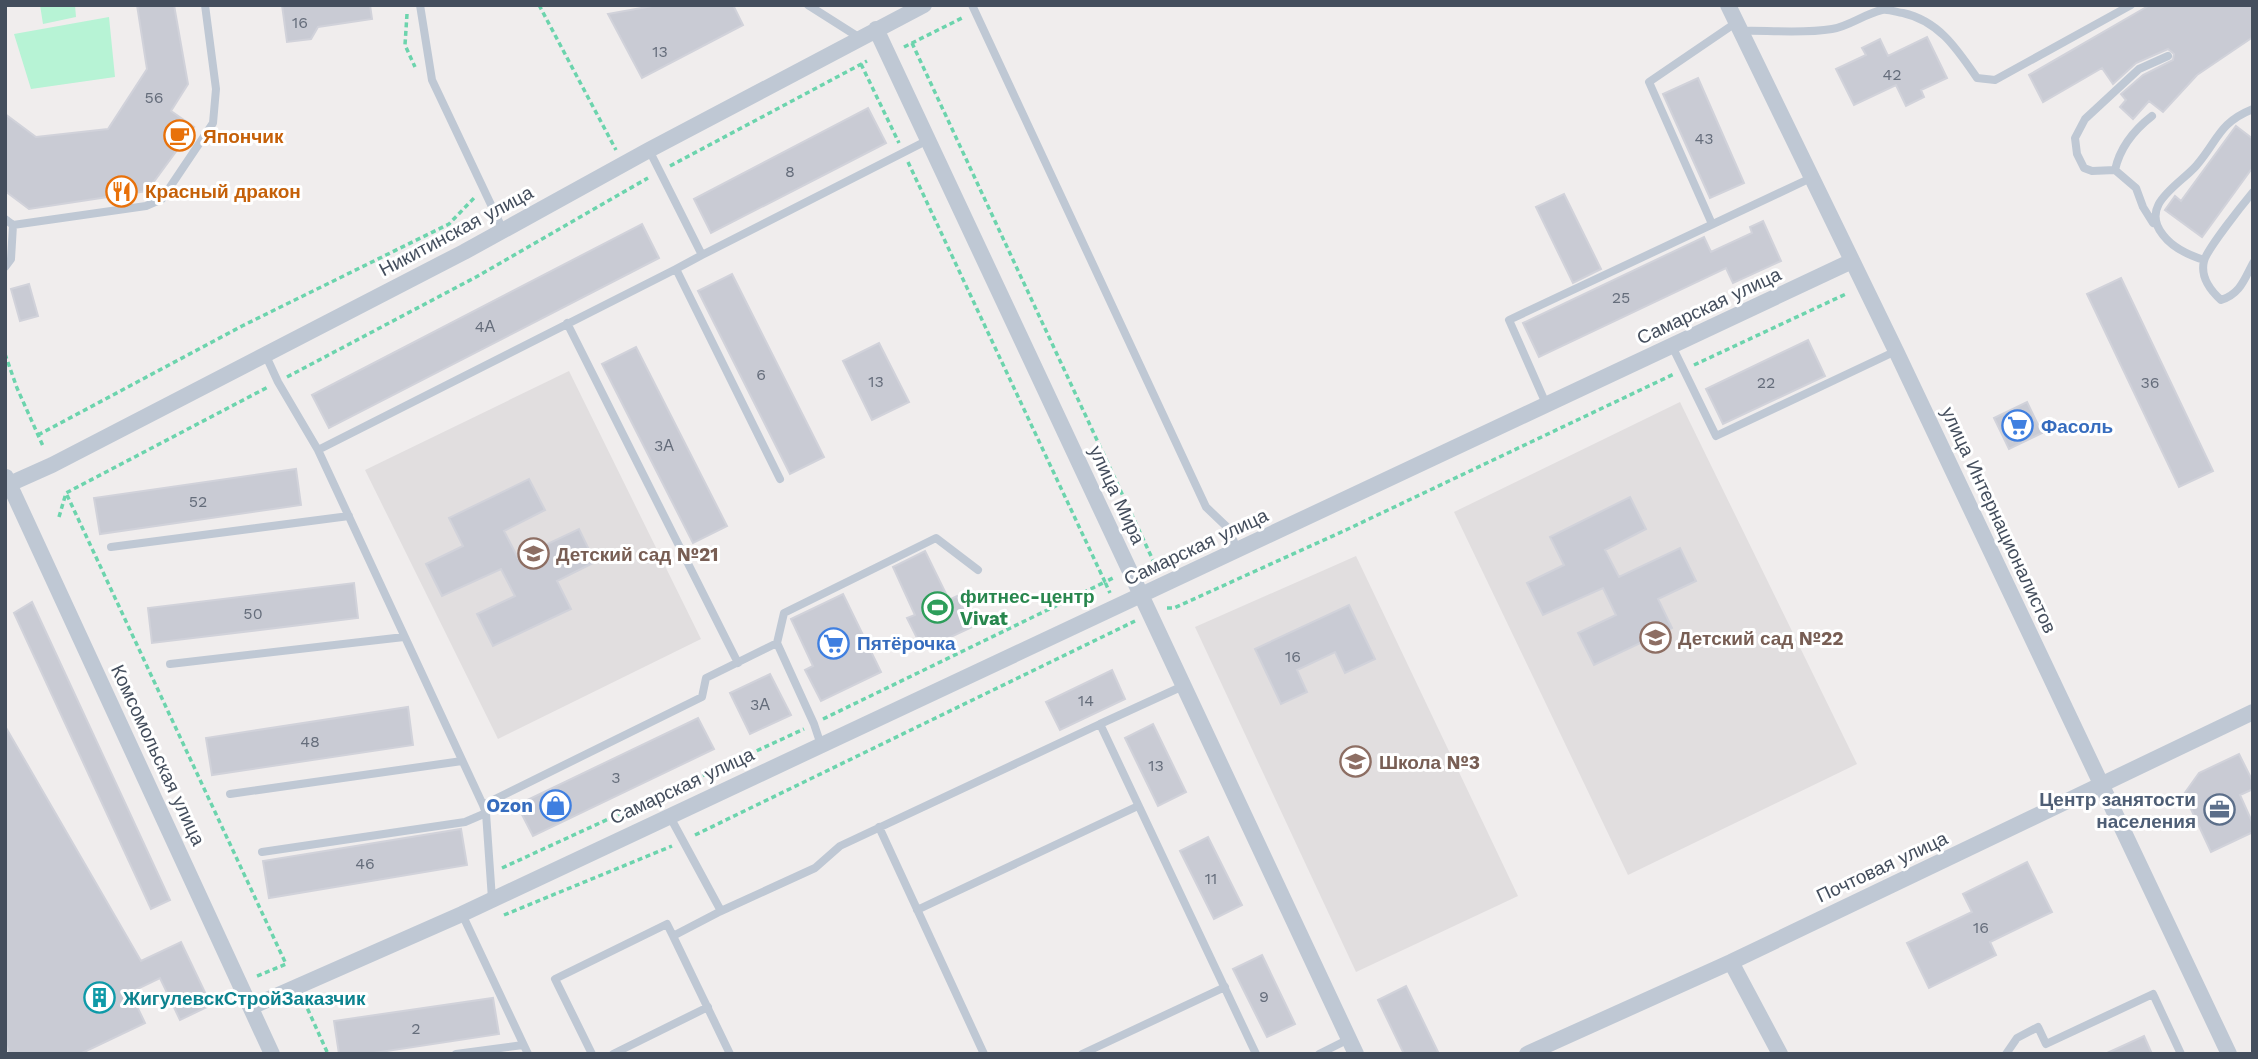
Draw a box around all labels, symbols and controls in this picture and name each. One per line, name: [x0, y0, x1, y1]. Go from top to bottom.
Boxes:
house number: 16: [292, 13, 308, 32]
house number: 13: [652, 42, 668, 61]
house number: 42: [1882, 65, 1902, 84]
house number: 56: [144, 88, 164, 107]
cafe icon: Япончик: [163, 119, 197, 153]
place label: Япончик: [203, 125, 284, 148]
house number: 43: [1694, 129, 1714, 148]
house number: 8: [785, 162, 795, 181]
restaurant icon: Красный дракон: [105, 174, 139, 208]
place label: Красный дракон: [145, 180, 301, 203]
street label: Никитинская улица: [375, 181, 537, 281]
street label: Самарская улица: [1633, 262, 1785, 349]
house number: 25: [1612, 288, 1630, 307]
house number: 4А: [475, 317, 496, 336]
house number: 6: [756, 365, 766, 384]
house number: 13: [868, 372, 884, 391]
house number: 22: [1757, 373, 1775, 392]
house number: 36: [2140, 373, 2160, 392]
street label: улица Интернационалистов: [1936, 403, 2062, 637]
supermarket icon: Фасоль: [2001, 409, 2035, 443]
place label: Фасоль: [2041, 415, 2113, 438]
house number: 3А: [654, 436, 674, 455]
street label: улица Мира: [1084, 442, 1150, 548]
house number: 52: [189, 492, 207, 511]
street label: Самарская улица: [1120, 503, 1272, 590]
school or university icon: Детский сад №21: [516, 537, 550, 571]
place label: Детский сад №21: [556, 543, 719, 566]
place label: фитнес-центр Vivat: [960, 585, 1095, 630]
sports icon: фитнес-центр Vivat: [920, 590, 954, 624]
house number: 50: [243, 604, 263, 623]
school or university icon: Детский сад №22: [1638, 621, 1672, 655]
supermarket icon: Пятёрочка: [817, 626, 851, 660]
place label: Детский сад №22: [1678, 627, 1844, 650]
place label: Пятёрочка: [857, 632, 956, 655]
house number: 16: [1285, 647, 1301, 666]
street label: Комсомольская улица: [106, 661, 210, 850]
house number: 14: [1078, 691, 1094, 710]
house number: 3А: [750, 695, 770, 714]
house number: 48: [300, 732, 320, 751]
street label: Самарская улица: [606, 742, 758, 829]
school or university icon: Школа №3: [1339, 745, 1373, 779]
place label: Школа №3: [1379, 751, 1480, 774]
house number: 13: [1148, 756, 1164, 775]
house number: 3: [611, 768, 621, 787]
shop icon: Ozon: [539, 788, 573, 822]
place label: Центр занятости населения: [2039, 788, 2196, 833]
office icon: Центр занятости населения: [2202, 793, 2236, 827]
place label: Ozon: [486, 794, 533, 817]
street label: Почтовая улица: [1813, 826, 1952, 907]
house number: 46: [355, 854, 375, 873]
house number: 11: [1205, 869, 1217, 888]
house number: 16: [1973, 918, 1989, 937]
building icon: ЖигулевскСтройЗаказчик: [83, 981, 117, 1015]
place label: ЖигулевскСтройЗаказчик: [122, 987, 366, 1010]
house number: 9: [1259, 987, 1269, 1006]
house number: 2: [411, 1019, 421, 1038]

